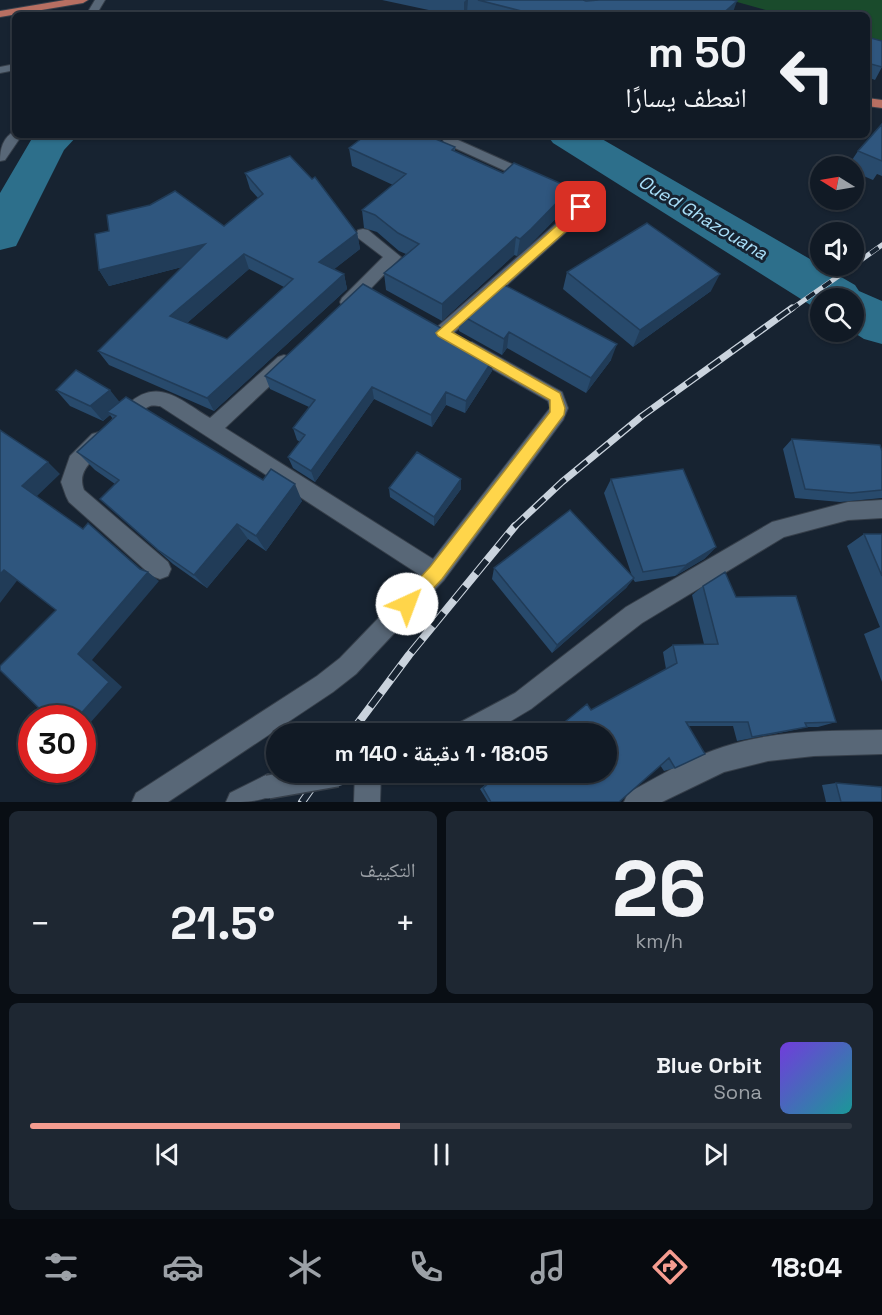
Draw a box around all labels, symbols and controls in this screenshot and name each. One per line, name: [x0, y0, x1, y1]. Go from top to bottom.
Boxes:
text: 50 m: [648, 26, 747, 79]
icon: left: [768, 36, 846, 114]
text: انعطف يسارًا: [625, 80, 747, 115]
north arrow: [810, 156, 864, 210]
map controls: [810, 156, 864, 342]
water label: Oued Ghazouana: [634, 170, 772, 265]
pin: [555, 181, 606, 232]
icon: arrive: [564, 190, 597, 223]
button: sound: [810, 222, 864, 276]
button: search: [810, 288, 864, 342]
position arrow: [375, 572, 439, 636]
speed limit sign: 30: [18, 705, 96, 783]
text: 18:05 · 1 دقيقة · 140 m: [335, 739, 548, 767]
text: 26: [612, 839, 707, 939]
text: التكييف: [359, 857, 416, 883]
text: 21.5°: [170, 895, 275, 952]
text: −: [30, 903, 50, 945]
text: +: [395, 903, 416, 945]
text: km/h: [635, 928, 683, 954]
text: Blue Orbit: [656, 1051, 762, 1079]
text: Sona: [714, 1079, 762, 1105]
icon: previous: [151, 1138, 184, 1171]
icon: pause: [425, 1138, 458, 1171]
icon: next: [699, 1138, 732, 1171]
icon: filters: [40, 1246, 82, 1288]
icon: car: [162, 1246, 204, 1288]
icon: climate: [284, 1246, 326, 1288]
icon: phone: [405, 1246, 447, 1288]
icon: music: [527, 1246, 569, 1288]
icon: directions: [649, 1246, 691, 1288]
text: 18:04: [771, 1250, 842, 1285]

